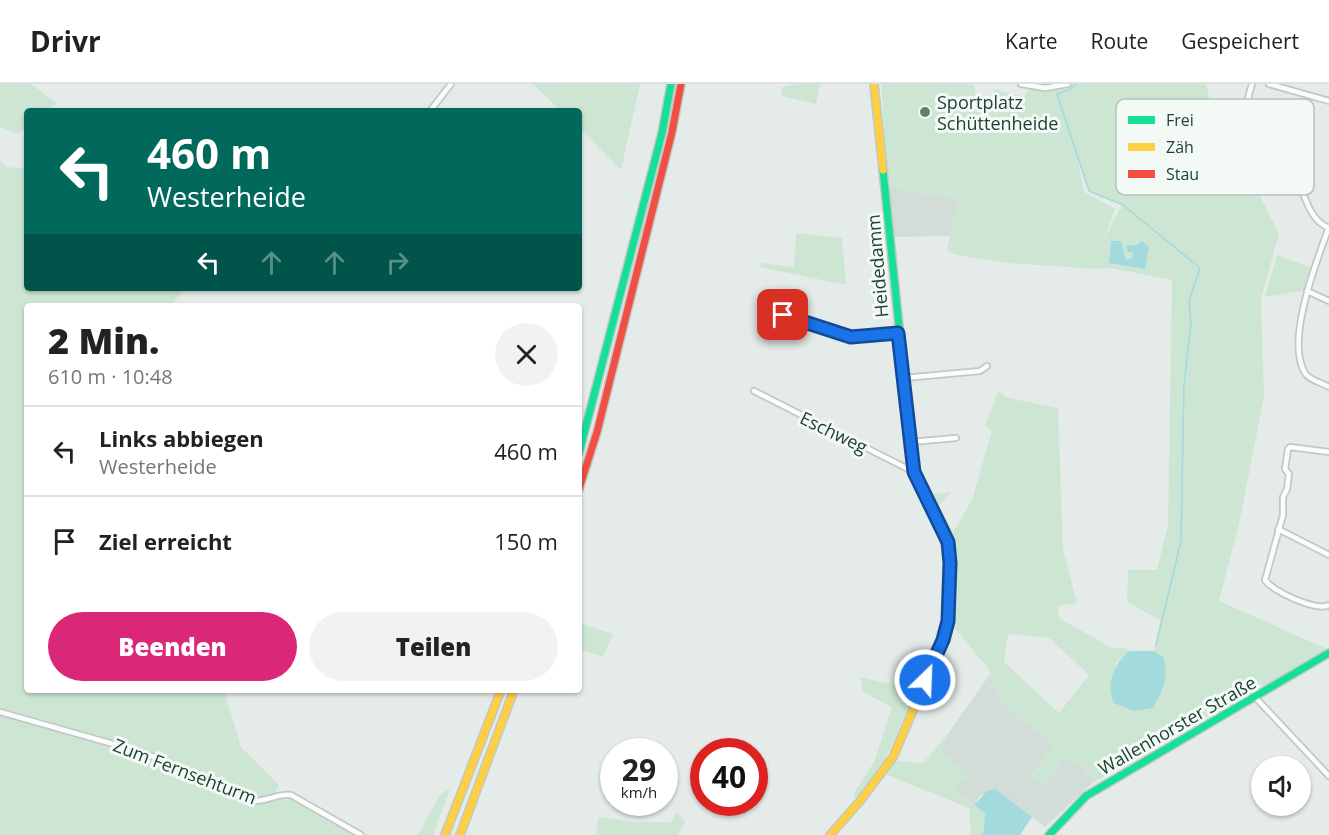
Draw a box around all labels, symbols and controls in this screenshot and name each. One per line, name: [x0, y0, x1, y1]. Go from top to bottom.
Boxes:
text: Drivr: [30, 22, 101, 60]
text: Karte: [1005, 27, 1057, 55]
text: Route: [1090, 27, 1148, 55]
text: Gespeichert: [1181, 27, 1299, 55]
place label: Sportplatz Schüttenheide: [937, 90, 1058, 135]
legend: [1116, 99, 1314, 195]
marker: Sportplatz Schüttenheide: [918, 105, 932, 119]
text: Frei: [1166, 109, 1194, 131]
text: 460 m: [147, 124, 271, 181]
icon: left: [48, 132, 126, 210]
text: Zäh: [1166, 136, 1194, 158]
text: Stau: [1166, 163, 1199, 185]
text: Westerheide: [147, 178, 306, 215]
street label: Heidedamm: [861, 213, 893, 319]
icon: left: [192, 246, 225, 279]
icon: ahead: [255, 246, 288, 279]
icon: ahead: [318, 246, 351, 279]
icon: right: [381, 246, 414, 279]
pin: [757, 289, 808, 340]
icon: arrive: [766, 298, 799, 331]
text: 2 Min.: [48, 316, 159, 365]
button: close: [495, 323, 558, 386]
text: 610 m · 10:48: [48, 363, 173, 390]
street label: Eschweg: [796, 405, 872, 459]
text: Links abbiegen: [99, 423, 264, 453]
icon: left: [48, 435, 81, 468]
text: 460 m: [494, 436, 558, 466]
text: Westerheide: [99, 453, 217, 480]
icon: arrive: [48, 525, 81, 558]
text: Ziel erreicht: [99, 526, 232, 556]
text: 150 m: [494, 526, 558, 556]
button: Beenden: [48, 612, 297, 681]
button: Teilen: [309, 612, 558, 681]
position arrow: [893, 648, 957, 712]
street label: Wallenhorster Straße: [1094, 670, 1260, 780]
street label: Zum Fernsehturm: [110, 733, 260, 809]
speed limit sign: 40: [690, 738, 768, 816]
text: 29: [622, 749, 656, 790]
map controls: [1251, 756, 1311, 816]
button: sound: [1251, 756, 1311, 816]
text: km/h: [621, 782, 657, 802]

